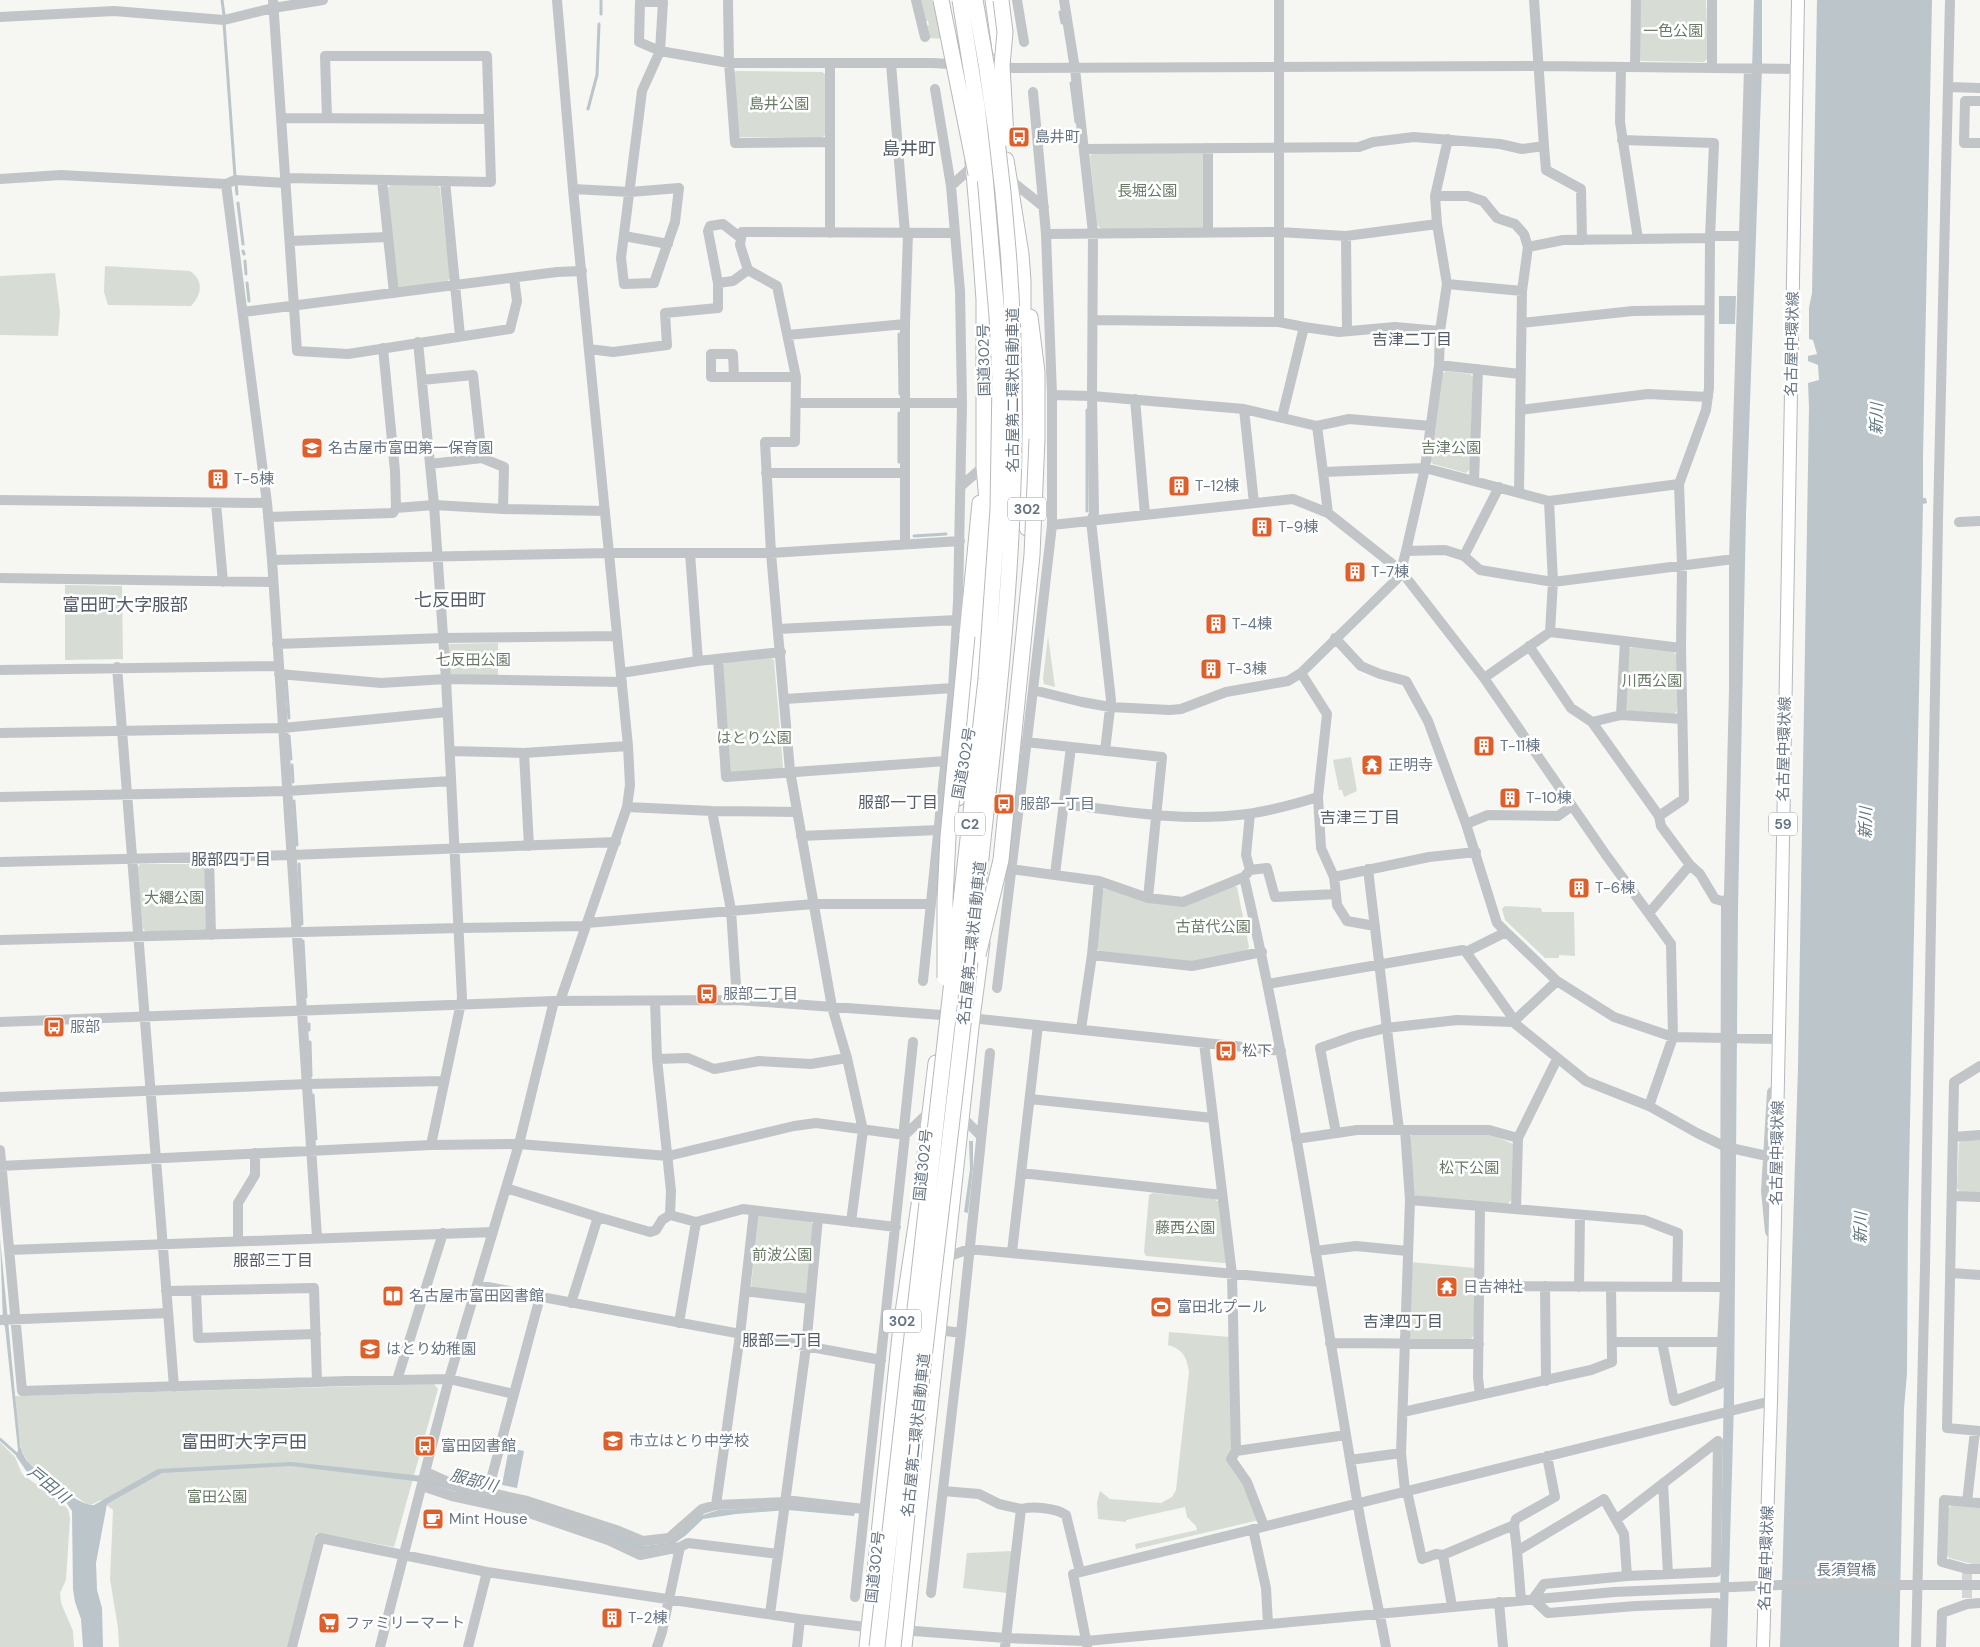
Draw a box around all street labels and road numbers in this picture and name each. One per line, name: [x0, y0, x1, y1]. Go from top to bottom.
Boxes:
street label: 名古屋中環状線: [1781, 291, 1803, 397]
street label: 名古屋第二環状自動車道: [1003, 307, 1023, 473]
street label: 国道302号: [973, 324, 995, 396]
road number: 302: [1008, 498, 1046, 520]
street label: 名古屋中環状線: [1773, 696, 1795, 802]
street label: 国道302号: [948, 726, 980, 800]
road number: C2: [955, 812, 985, 836]
road number: 59: [1769, 812, 1797, 836]
street label: 名古屋第二環状自動車道: [953, 860, 991, 1026]
street label: 名古屋中環状線: [1766, 1100, 1788, 1206]
street label: 国道302号: [909, 1128, 937, 1202]
road number: 302: [883, 1310, 921, 1332]
street label: 名古屋第二環状自動車道: [897, 1352, 935, 1518]
street label: 名古屋中環状線: [1754, 1505, 1778, 1611]
street label: 国道302号: [861, 1530, 889, 1604]
street label: 長須賀橋: [1816, 1560, 1876, 1580]

